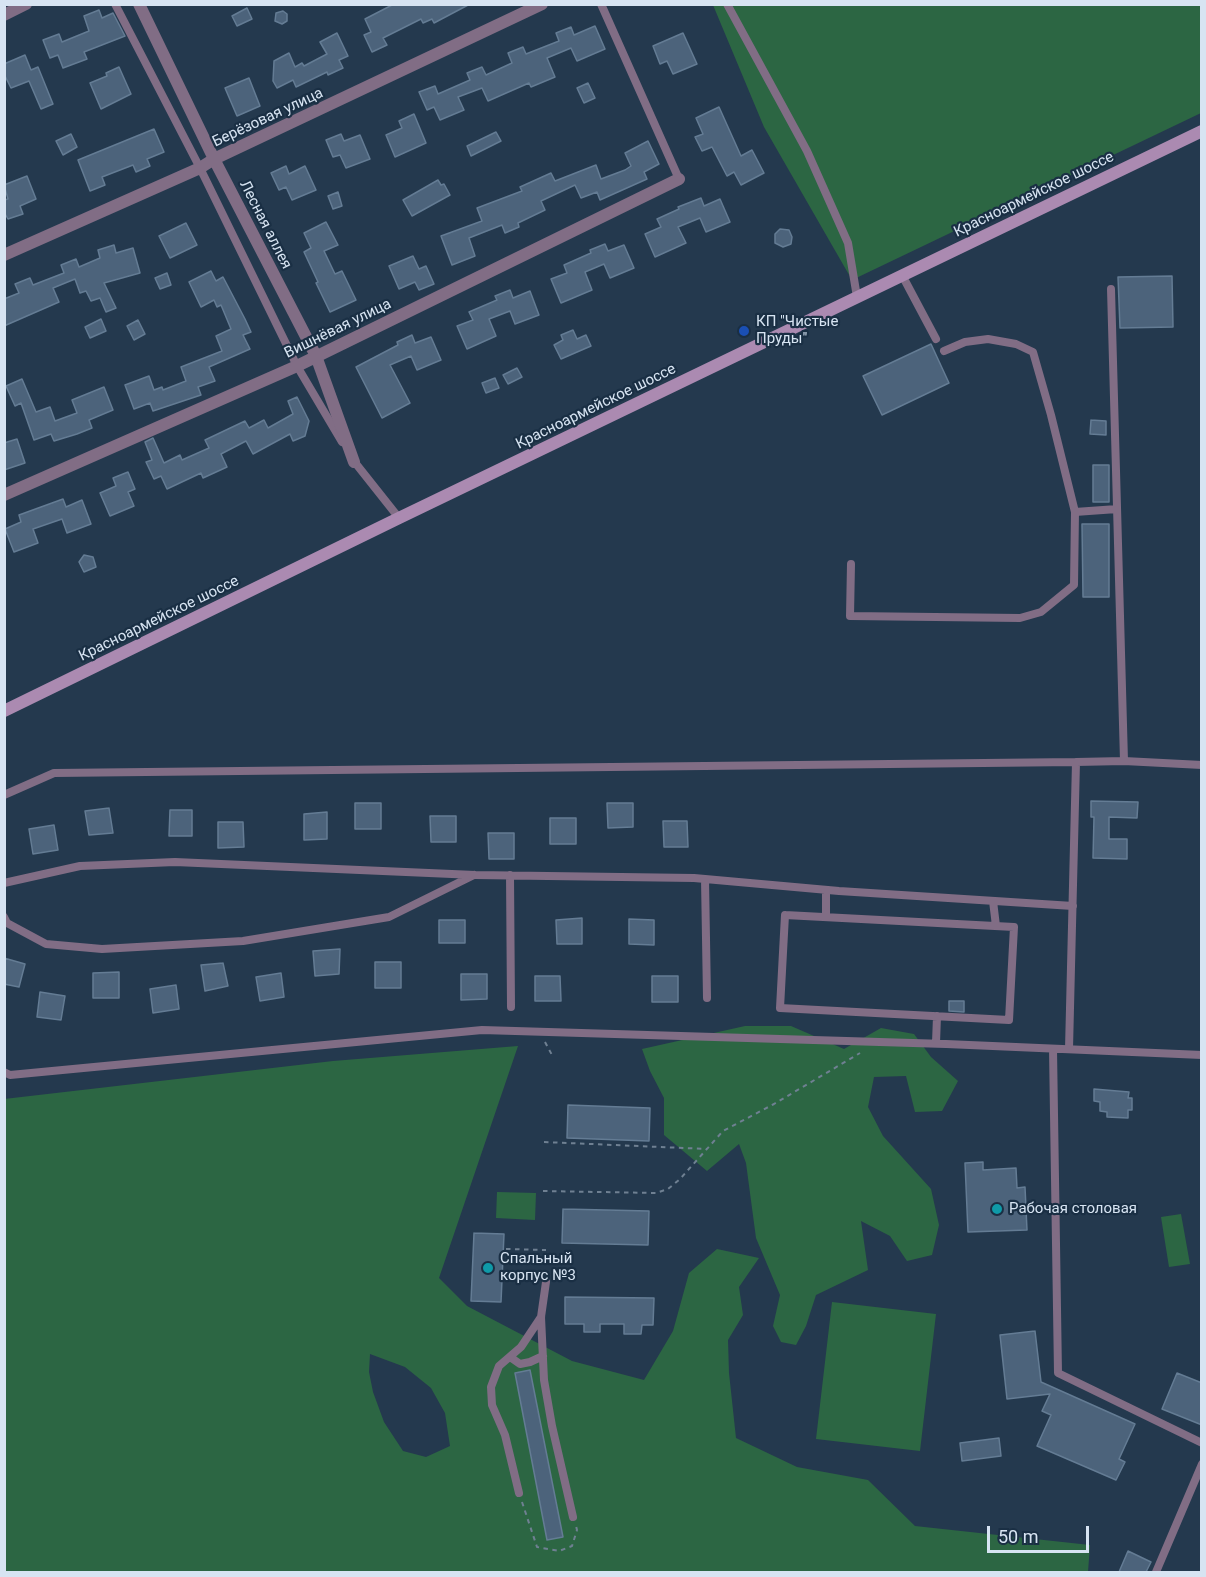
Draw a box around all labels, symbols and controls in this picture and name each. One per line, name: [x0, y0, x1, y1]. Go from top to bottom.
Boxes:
street label: Берёзовая улица: [210, 85, 326, 151]
street label: Красноармейское шоссе: [951, 148, 1117, 242]
street label: Лесная аллея: [235, 178, 295, 272]
street label: Вишнёвая улица: [282, 295, 394, 363]
place label: КП "Чистые Пруды": [756, 313, 838, 348]
marker: КП "Чистые Пруды": [737, 324, 751, 338]
street label: Красноармейское шоссе: [513, 360, 679, 454]
street label: Красноармейское шоссе: [76, 572, 242, 666]
place label: Рабочая столовая: [1009, 1200, 1137, 1218]
marker: Рабочая столовая: [990, 1202, 1004, 1216]
place label: Спальный корпус №3: [500, 1250, 576, 1285]
marker: Спальный корпус №3: [481, 1261, 495, 1275]
scale bar: [990, 1514, 1092, 1552]
text: 50 m: [998, 1526, 1038, 1547]

